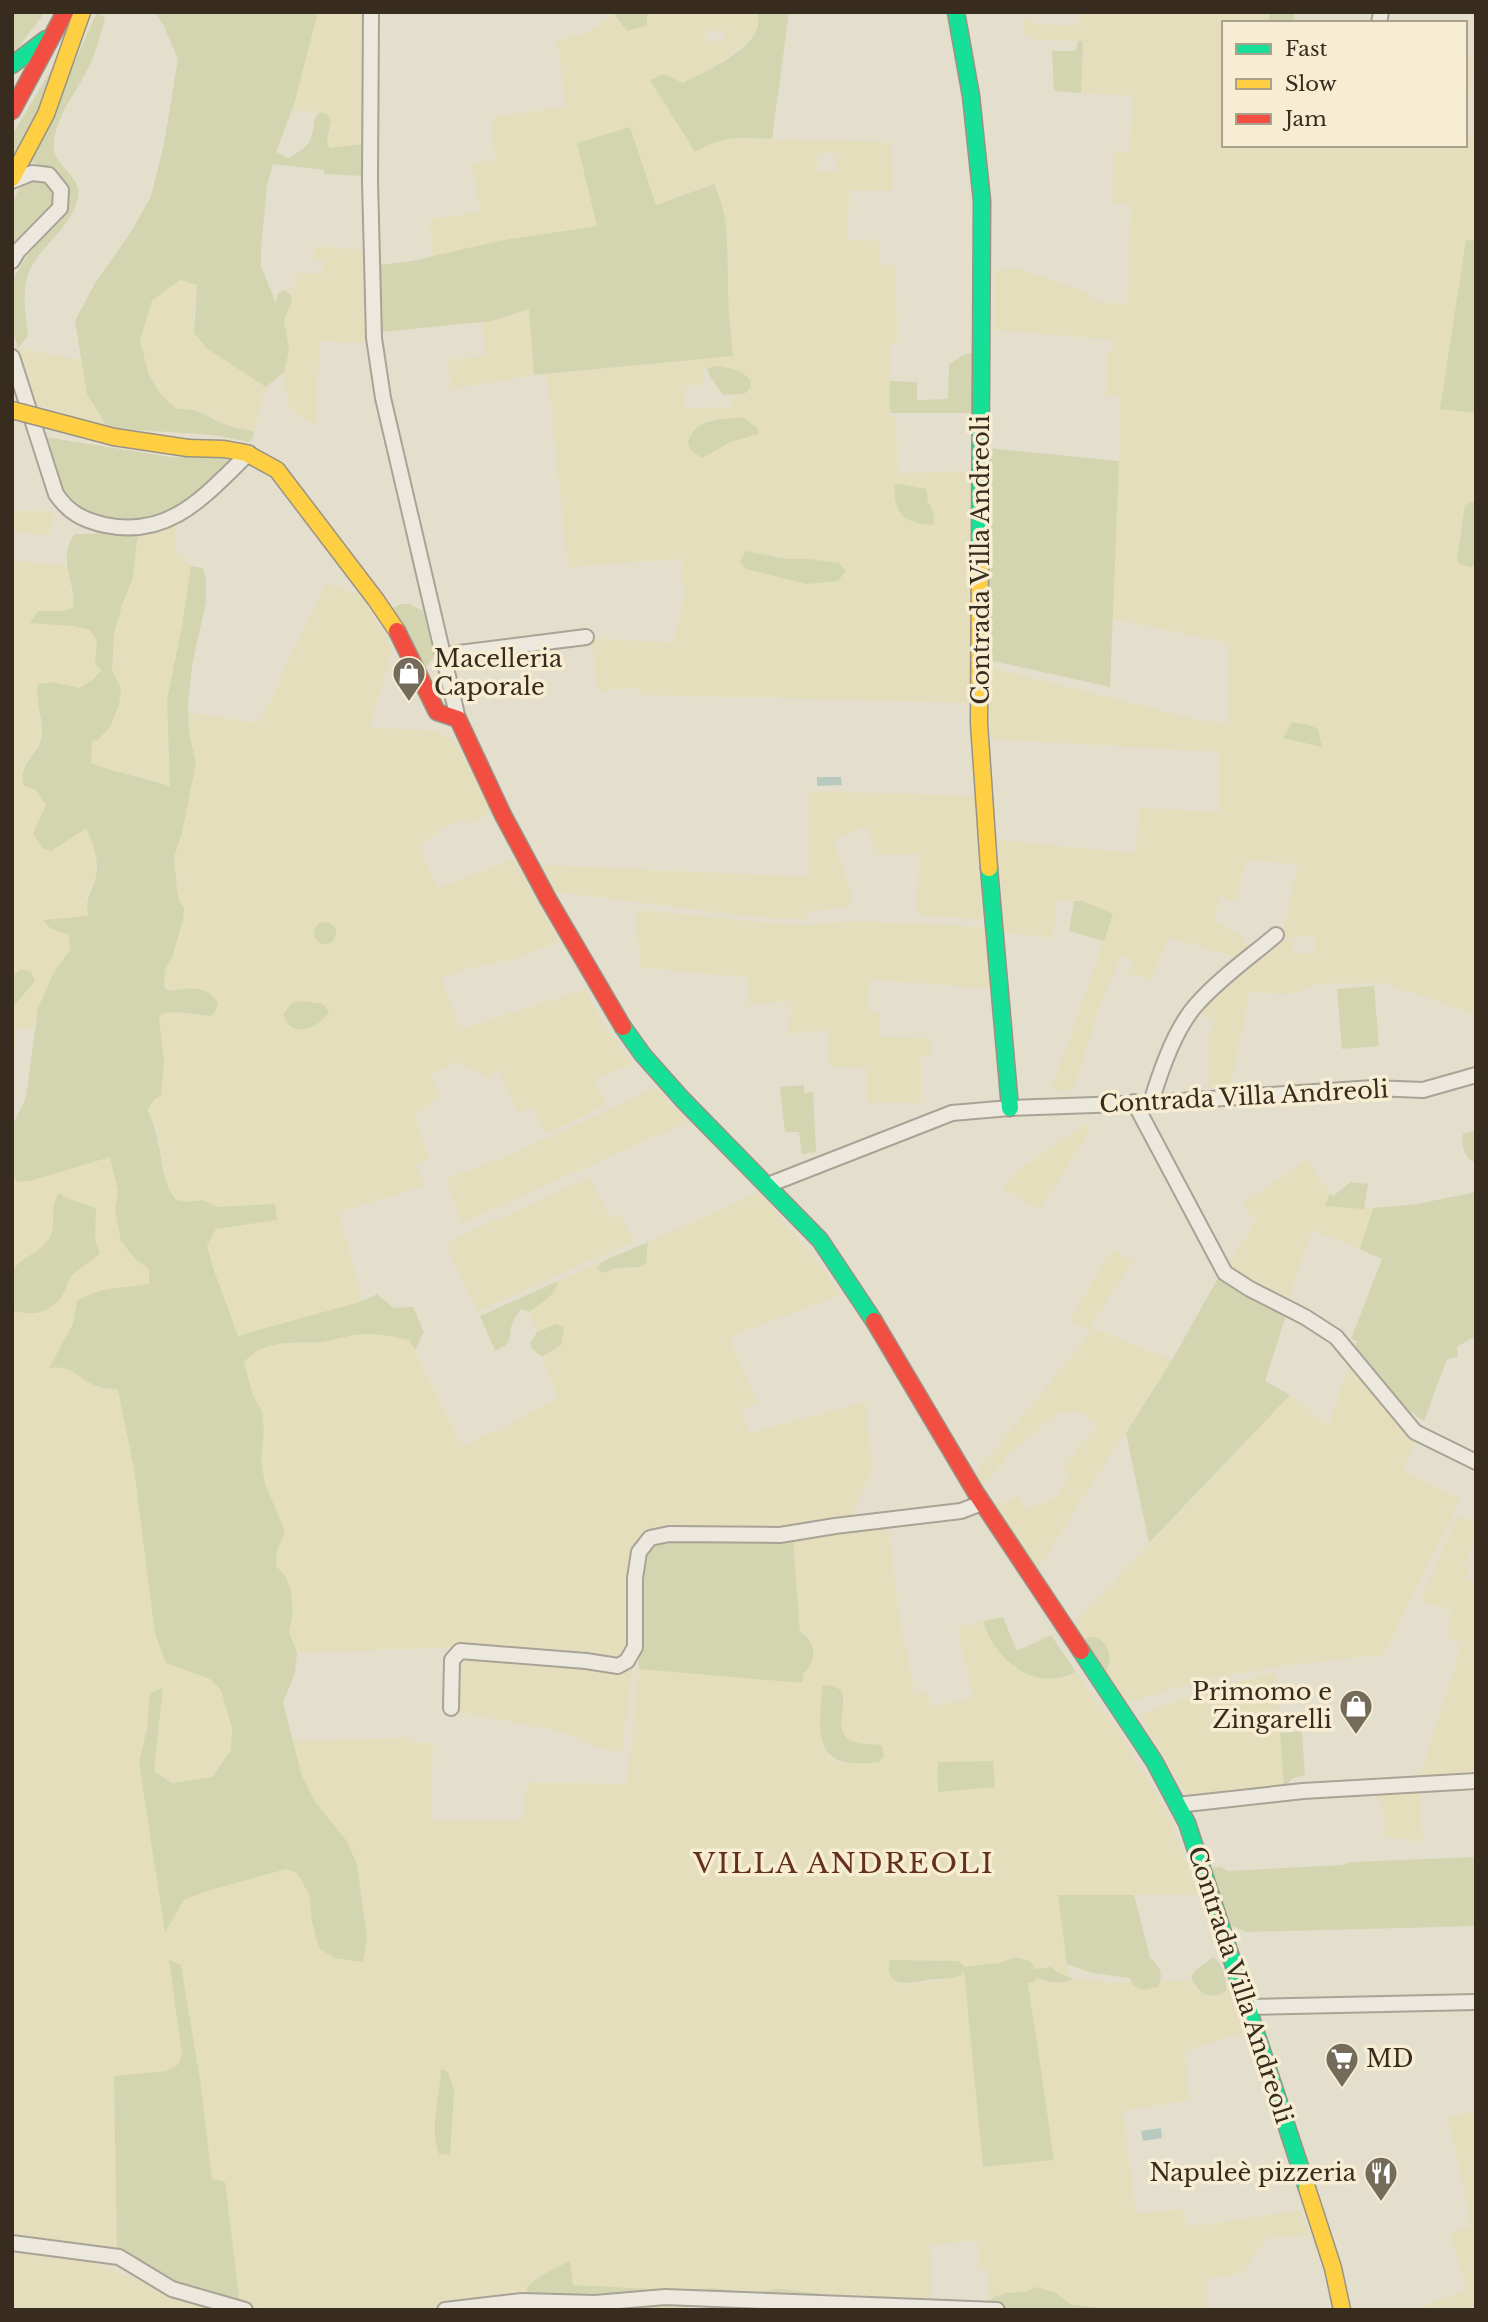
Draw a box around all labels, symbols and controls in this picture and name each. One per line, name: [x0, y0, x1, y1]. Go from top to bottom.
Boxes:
legend: [1222, 21, 1467, 147]
text: Fast: [1285, 36, 1327, 62]
text: Slow: [1285, 71, 1337, 97]
text: Jam: [1282, 106, 1327, 132]
street label: Contrada Villa Andreoli: [966, 415, 995, 705]
place label: Macelleria Caporale: [434, 644, 563, 701]
shop icon: Macelleria Caporale: [390, 654, 428, 703]
street label: Contrada Villa Andreoli: [1099, 1074, 1389, 1119]
place label: Primomo e Zingarelli: [1192, 1677, 1332, 1734]
shop icon: Primomo e Zingarelli: [1337, 1687, 1375, 1736]
street label: Contrada Villa Andreoli: [1182, 1843, 1299, 2127]
district label: VILLA ANDREOLI: [692, 1846, 995, 1881]
supermarket icon: MD: [1323, 2040, 1361, 2089]
place label: MD: [1366, 2044, 1413, 2073]
restaurant icon: Napuleè pizzeria: [1362, 2154, 1400, 2203]
place label: Napuleè pizzeria: [1149, 2158, 1357, 2187]

